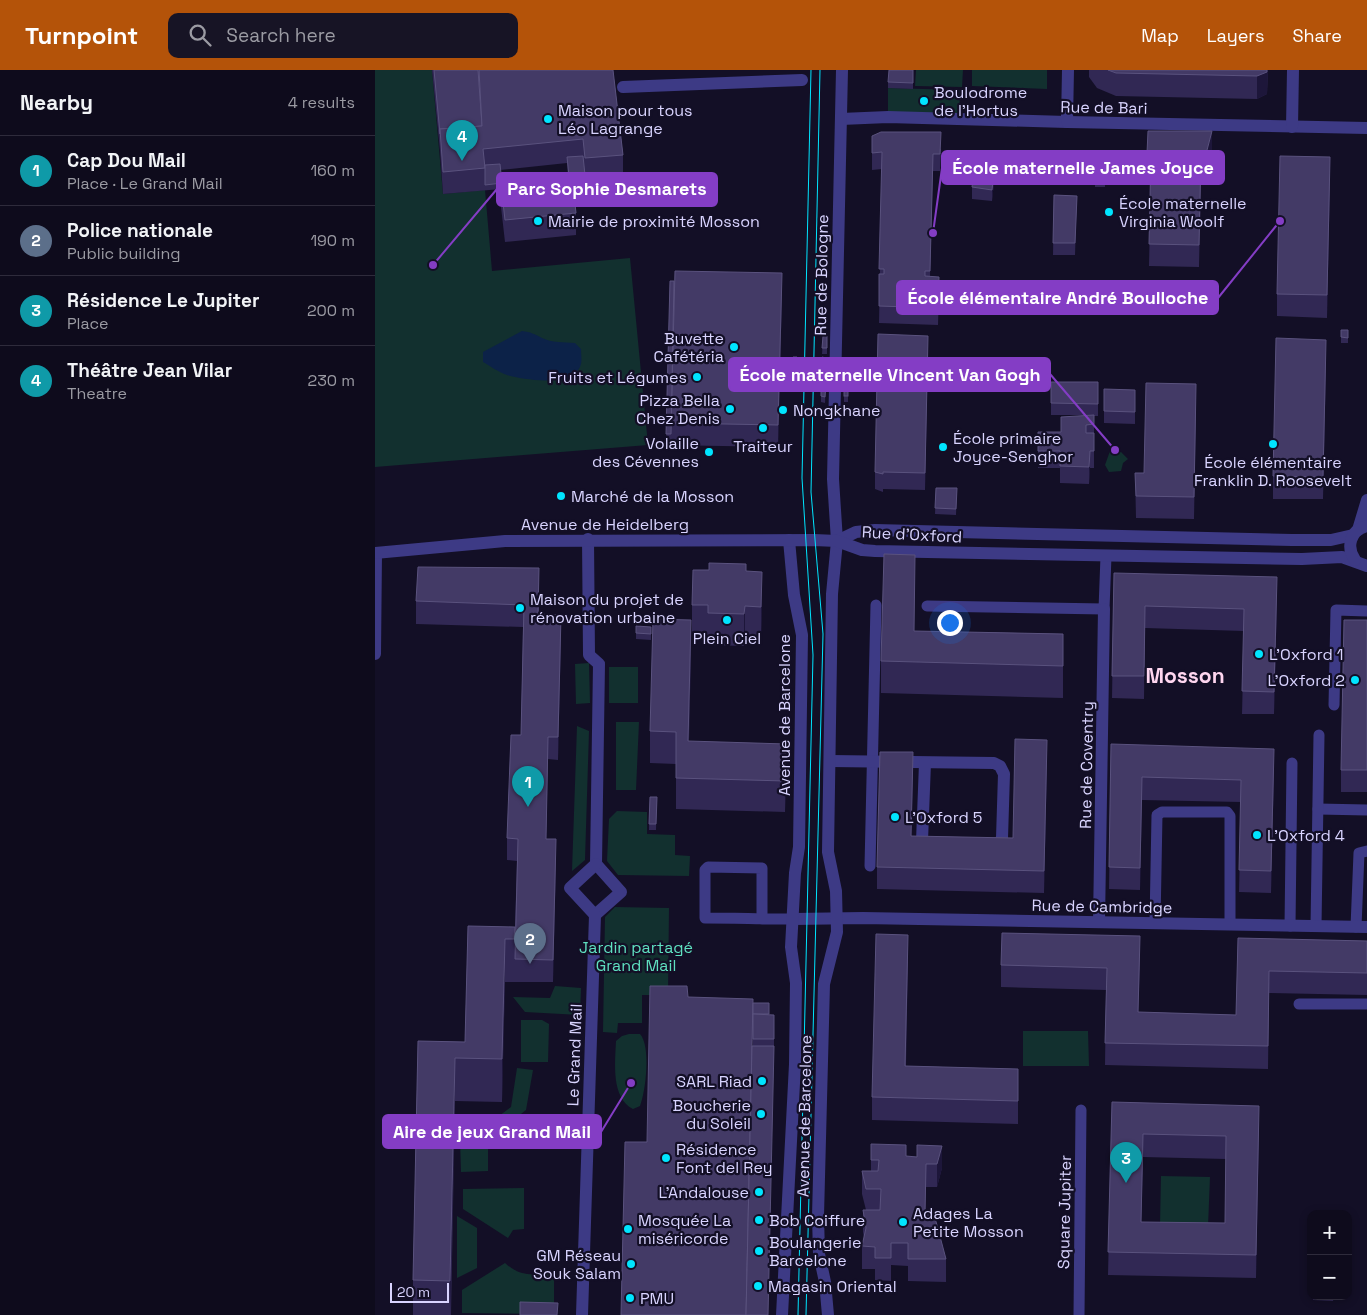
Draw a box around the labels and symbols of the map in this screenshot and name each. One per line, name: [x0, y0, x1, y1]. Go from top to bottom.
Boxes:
place label: Boulodrome de l'Hortus: [934, 82, 1027, 121]
marker: Boulodrome de l'Hortus: [918, 95, 930, 107]
street label: Rue de Bari: [1060, 96, 1148, 119]
place label: Maison pour tous Léo Lagrange: [558, 100, 693, 139]
marker: Maison pour tous Léo Lagrange: [542, 113, 554, 125]
pin: 4: [446, 120, 478, 161]
callout: École maternelle James Joyce: [942, 151, 1224, 184]
text: École maternelle James Joyce: [952, 156, 1214, 179]
callout: Parc Sophie Desmarets: [497, 173, 717, 206]
text: Parc Sophie Desmarets: [507, 177, 707, 200]
place label: École maternelle Virginia Woolf: [1119, 193, 1247, 232]
marker: École maternelle Virginia Woolf: [1103, 206, 1115, 218]
place label: Mairie de proximité Mosson: [548, 211, 760, 232]
street label: Rue de Bologne: [810, 214, 833, 336]
marker: Mairie de proximité Mosson: [532, 215, 544, 227]
callout: École élémentaire André Boulloche: [897, 281, 1218, 314]
text: École élémentaire André Boulloche: [908, 286, 1208, 309]
place label: Buvette Cafétéria: [653, 328, 724, 367]
marker: Buvette Cafétéria: [728, 341, 740, 353]
callout: École maternelle Vincent Van Gogh: [729, 358, 1050, 391]
text: École maternelle Vincent Van Gogh: [739, 363, 1041, 386]
place label: Fruits et Légumes: [548, 367, 687, 388]
marker: Fruits et Légumes: [691, 371, 703, 383]
place label: Pizza Bella Chez Denis: [636, 390, 720, 429]
place label: Nongkhane: [793, 400, 881, 421]
marker: Pizza Bella Chez Denis: [724, 403, 736, 415]
marker: Nongkhane: [777, 404, 789, 416]
marker: Traiteur: [757, 422, 769, 434]
place label: École primaire Joyce-Senghor: [953, 428, 1073, 467]
place label: Volaille des Cévennes: [592, 433, 699, 472]
place label: Traiteur: [733, 436, 793, 457]
marker: École élémentaire Franklin D. Roosevelt: [1267, 438, 1279, 450]
marker: École primaire Joyce-Senghor: [937, 441, 949, 453]
marker: Volaille des Cévennes: [703, 446, 715, 458]
place label: École élémentaire Franklin D. Roosevelt: [1194, 452, 1352, 491]
place label: Marché de la Mosson: [571, 486, 734, 507]
marker: Marché de la Mosson: [555, 490, 567, 502]
street label: Avenue de Heidelberg: [521, 514, 689, 535]
street label: Rue d'Oxford: [861, 521, 963, 548]
place label: Maison du projet de rénovation urbaine: [530, 589, 684, 628]
marker: Maison du projet de rénovation urbaine: [514, 602, 526, 614]
your location: [937, 610, 963, 636]
marker: Plein Ciel: [721, 614, 733, 626]
place label: Plein Ciel: [693, 628, 761, 649]
street label: Avenue de Barcelone: [774, 634, 795, 796]
place label: L'Oxford 1: [1269, 644, 1344, 665]
marker: L'Oxford 1: [1253, 648, 1265, 660]
district label: Mosson: [1145, 662, 1225, 689]
place label: L'Oxford 2: [1267, 670, 1345, 691]
marker: L'Oxford 2: [1349, 674, 1361, 686]
street label: Rue de Coventry: [1075, 701, 1098, 829]
pin: 1: [512, 766, 544, 807]
place label: L'Oxford 5: [905, 807, 982, 828]
marker: L'Oxford 5: [889, 811, 901, 823]
place label: L'Oxford 4: [1267, 825, 1345, 846]
marker: L'Oxford 4: [1251, 829, 1263, 841]
street label: Rue de Cambridge: [1031, 895, 1173, 918]
pin: 2: [514, 923, 546, 964]
park label: Jardin partagé Grand Mail: [579, 937, 693, 976]
street label: Le Grand Mail: [562, 1003, 587, 1107]
street label: Avenue de Barcelone: [793, 1035, 816, 1197]
place label: SARL Riad: [676, 1071, 752, 1092]
marker: SARL Riad: [756, 1075, 768, 1087]
place label: Boucherie du Soleil: [672, 1095, 751, 1134]
marker: Boucherie du Soleil: [755, 1108, 767, 1120]
callout: Aire de jeux Grand Mail: [383, 1115, 601, 1148]
text: Aire de jeux Grand Mail: [393, 1120, 591, 1143]
place label: Résidence Font del Rey: [676, 1139, 773, 1178]
pin: 3: [1110, 1142, 1142, 1183]
marker: Résidence Font del Rey: [660, 1152, 672, 1164]
street label: Square Jupiter: [1053, 1155, 1076, 1269]
place label: L'Andalouse: [658, 1182, 749, 1203]
marker: L'Andalouse: [753, 1186, 765, 1198]
place label: Adages La Petite Mosson: [913, 1203, 1024, 1242]
place label: Mosquée La miséricorde: [638, 1210, 731, 1249]
place label: Bob Coiffure: [769, 1210, 865, 1231]
marker: Bob Coiffure: [753, 1214, 765, 1226]
marker: Adages La Petite Mosson: [897, 1216, 909, 1228]
marker: Mosquée La miséricorde: [622, 1223, 634, 1235]
place label: Boulangerie Barcelone: [769, 1232, 861, 1271]
place label: GM Réseau Souk Salam: [533, 1245, 621, 1284]
marker: Boulangerie Barcelone: [753, 1245, 765, 1257]
marker: GM Réseau Souk Salam: [625, 1258, 637, 1270]
place label: Magasin Oriental: [768, 1276, 897, 1297]
scale bar: [390, 1280, 449, 1303]
marker: Magasin Oriental: [752, 1280, 764, 1292]
place label: PMU: [640, 1288, 674, 1309]
marker: PMU: [624, 1292, 636, 1304]

